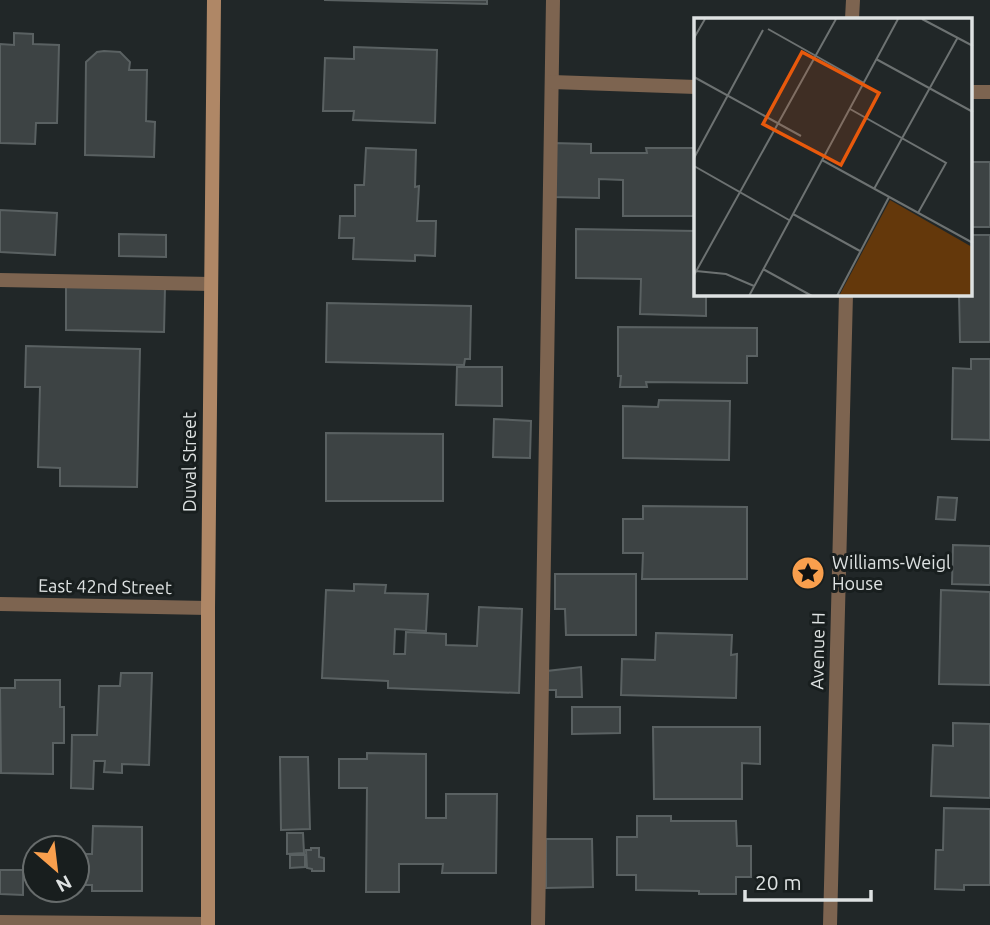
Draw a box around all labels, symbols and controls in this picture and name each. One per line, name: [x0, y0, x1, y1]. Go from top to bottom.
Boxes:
inset map: [694, 18, 972, 296]
street label: Duval Street: [179, 412, 199, 512]
place label: Williams-Weigl House: [832, 552, 951, 593]
place icon: Williams-Weigl House: [789, 554, 827, 592]
street label: East 42nd Street: [38, 575, 172, 597]
street label: Avenue H: [806, 612, 828, 690]
north arrow: [21, 834, 91, 904]
scale bar: [745, 858, 871, 902]
text: 20 m: [755, 870, 802, 894]
text: N: [53, 871, 75, 897]

